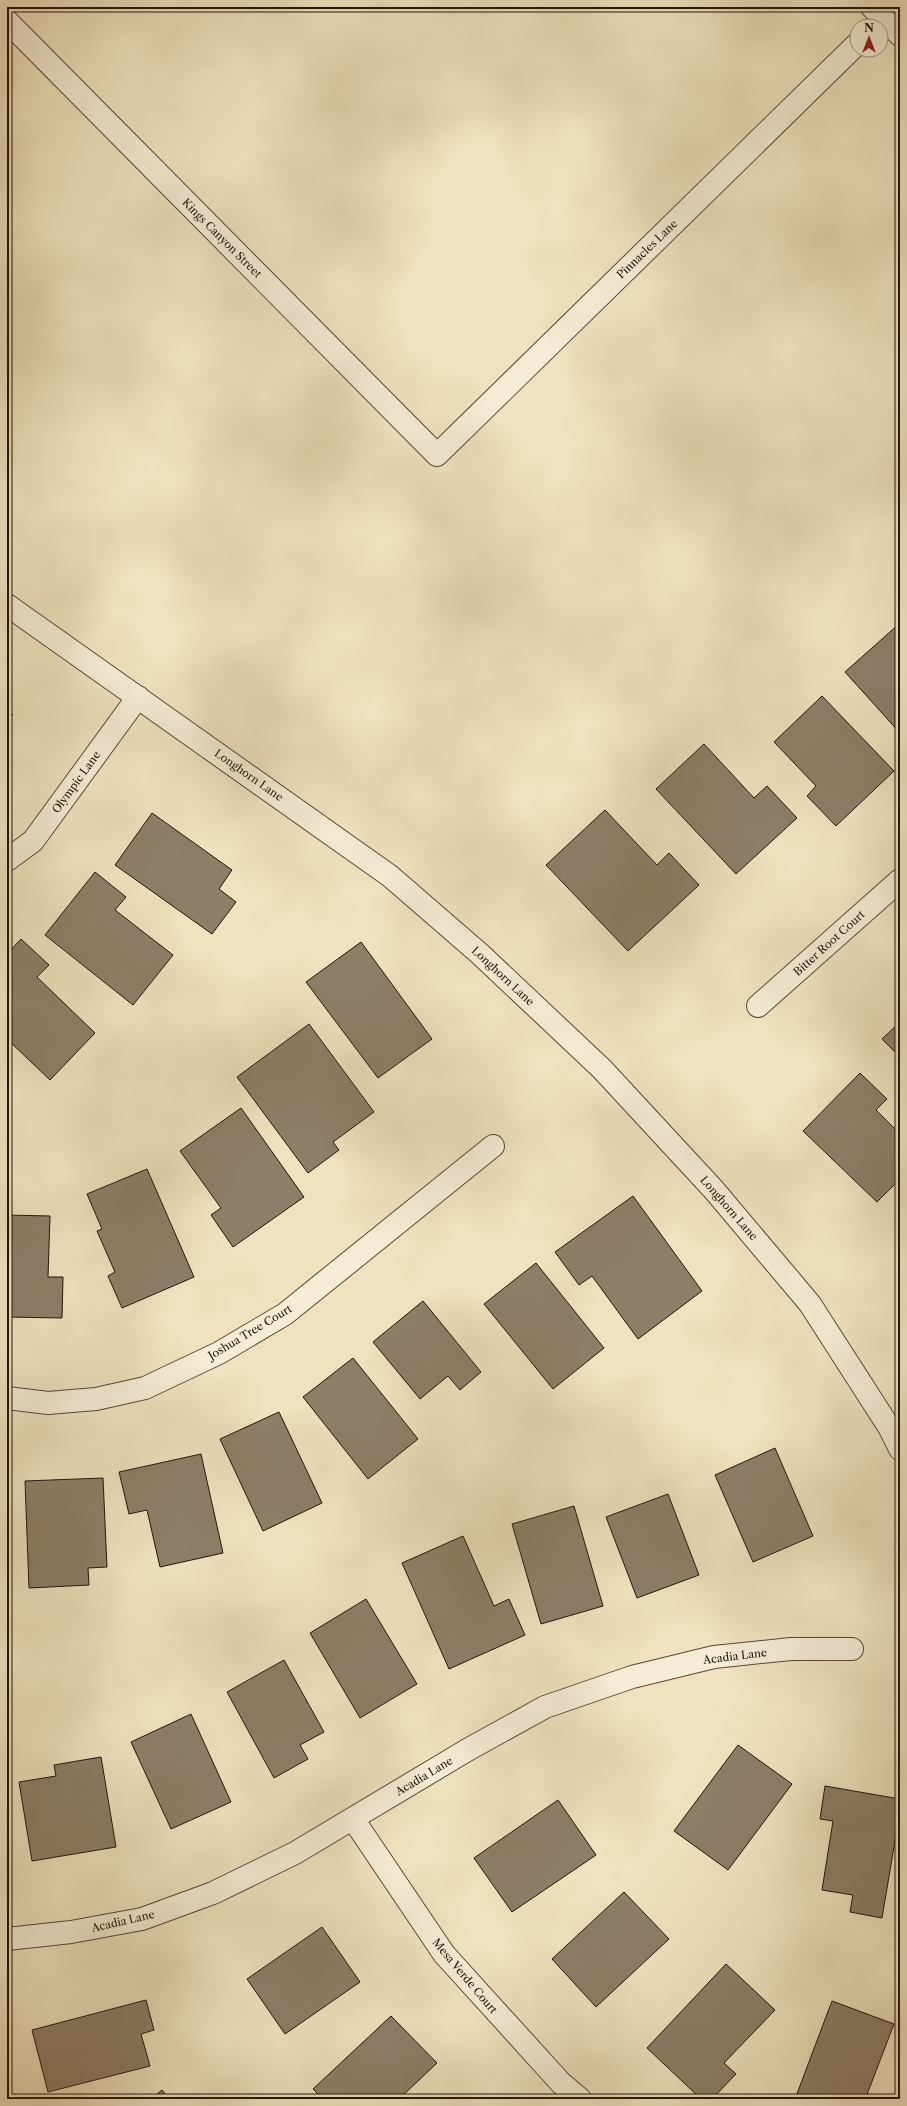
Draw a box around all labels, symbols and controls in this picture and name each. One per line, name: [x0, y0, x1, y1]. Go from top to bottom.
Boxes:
north arrow: [849, 18, 889, 58]
text: N: [864, 21, 874, 35]
street label: Kings Canyon Street: [179, 195, 265, 281]
street label: Pinnacles Lane: [614, 216, 680, 282]
street label: Longhorn Lane: [212, 746, 286, 804]
street label: Olympic Lane: [49, 748, 103, 816]
street label: Bitter Root Court: [790, 907, 868, 979]
street label: Longhorn Lane: [469, 943, 537, 1009]
street label: Longhorn Lane: [697, 1173, 761, 1243]
street label: Joshua Tree Court: [204, 1301, 294, 1364]
street label: Acadia Lane: [701, 1645, 768, 1667]
street label: Acadia Lane: [392, 1753, 455, 1799]
street label: Acadia Lane: [89, 1907, 156, 1935]
street label: Mesa Verde Court: [429, 1936, 501, 2017]

